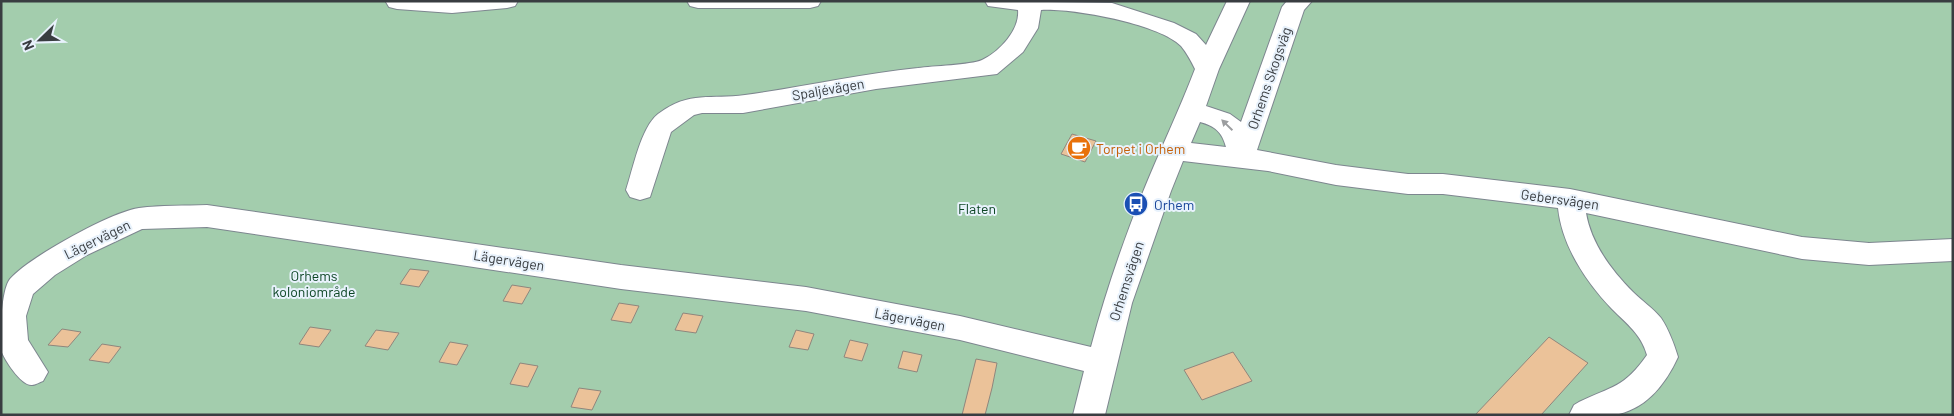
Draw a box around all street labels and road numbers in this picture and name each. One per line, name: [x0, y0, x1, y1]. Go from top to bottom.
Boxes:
street label: Orhems Skogsväg: [1244, 25, 1294, 131]
street label: Spaljévägen: [791, 74, 865, 104]
street label: Gebersvägen: [1520, 185, 1600, 213]
street label: Lägervägen: [61, 216, 133, 262]
street label: Orhemsvägen: [1105, 239, 1147, 323]
street label: Lägervägen: [472, 246, 546, 274]
street label: Lägervägen: [873, 304, 947, 334]

